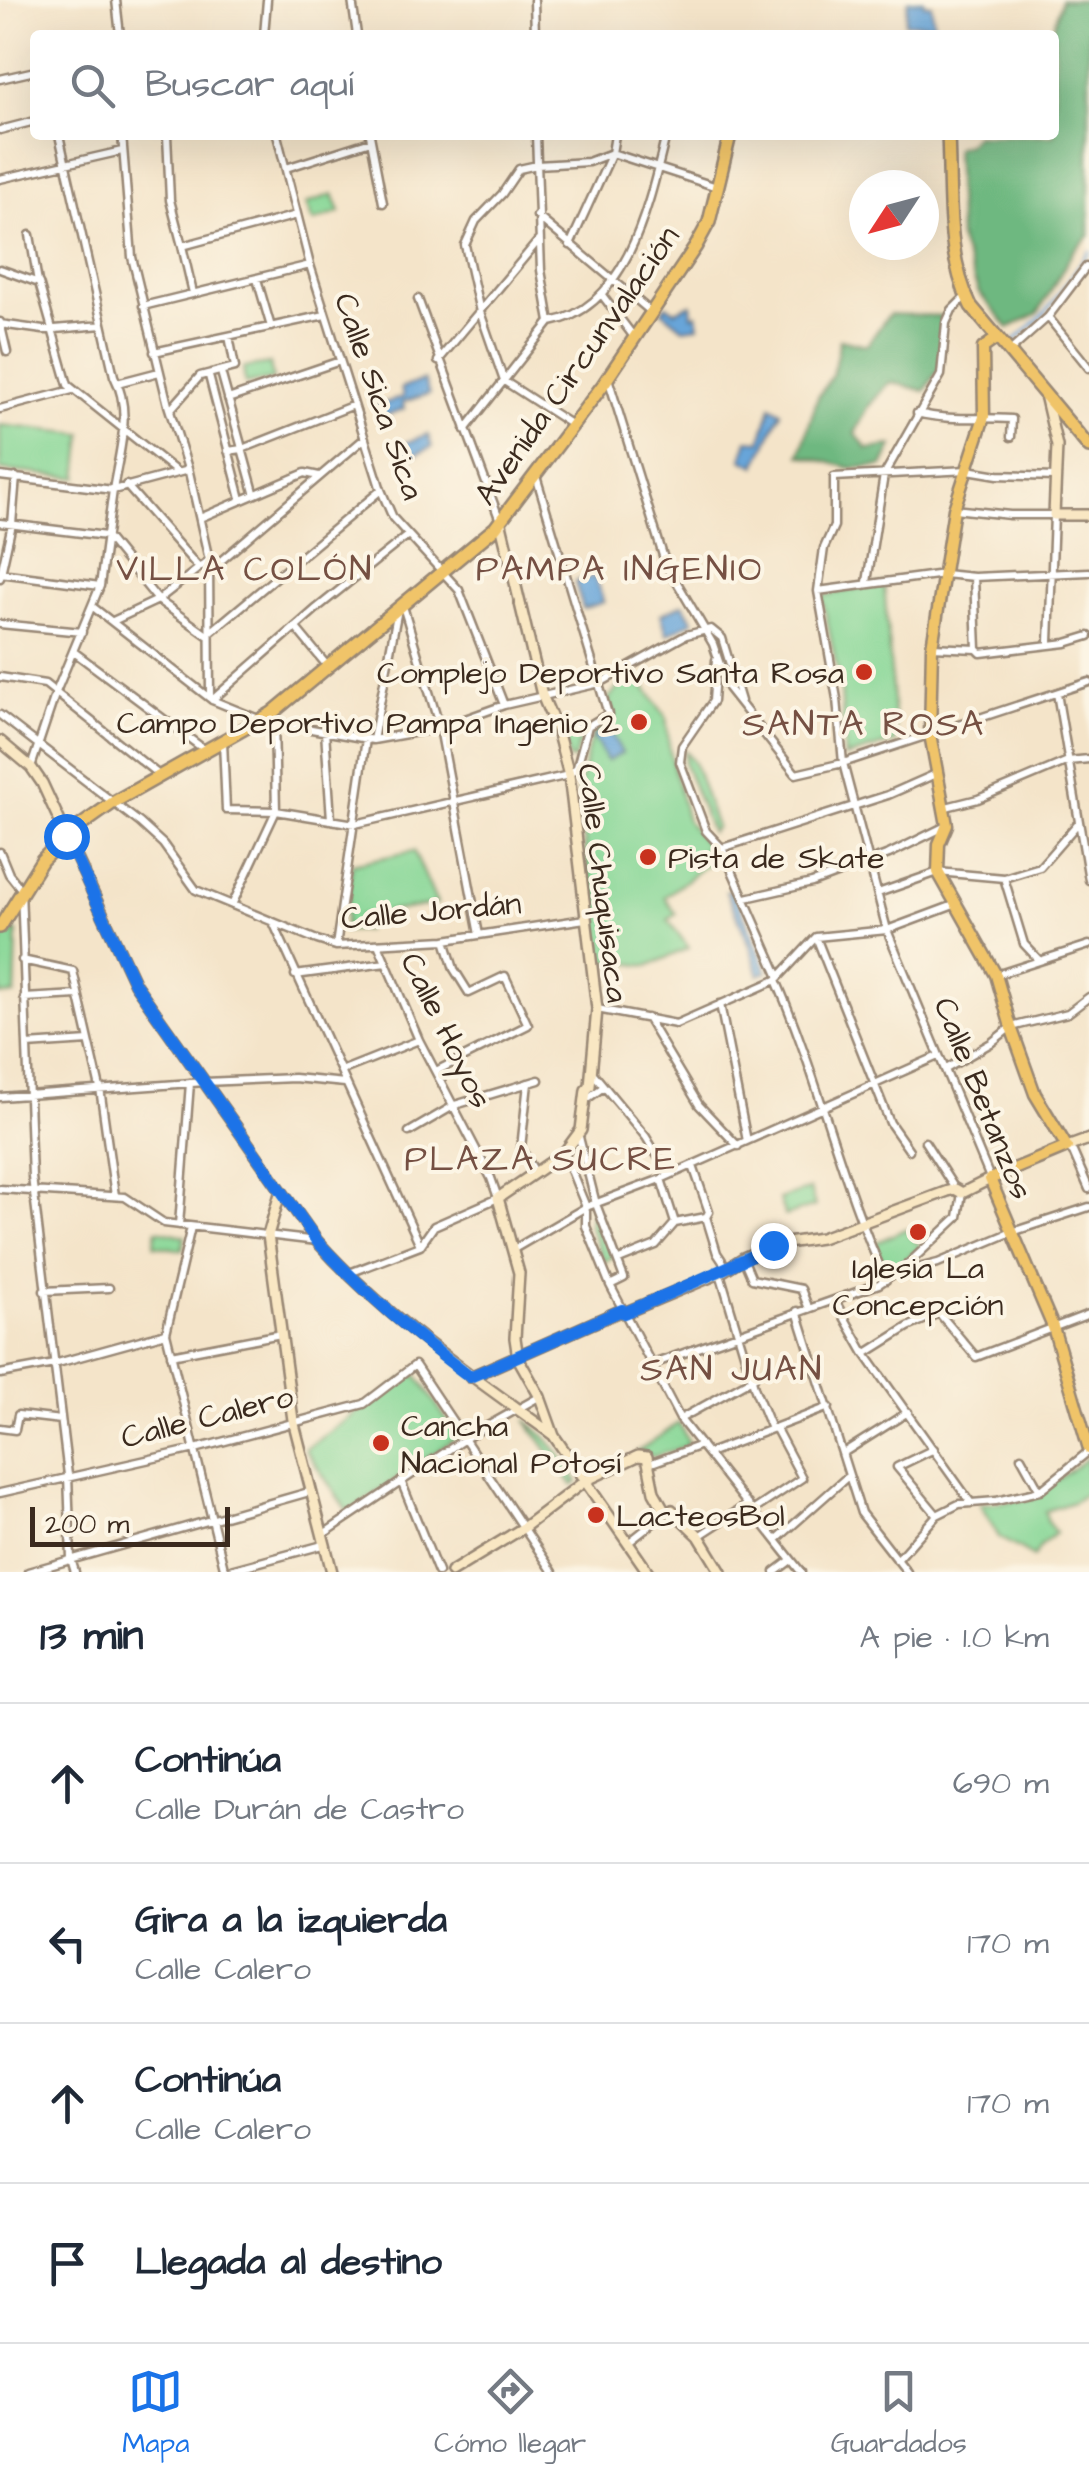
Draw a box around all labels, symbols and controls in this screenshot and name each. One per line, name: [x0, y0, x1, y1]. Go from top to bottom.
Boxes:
search box: [30, 30, 1059, 140]
icon: search: [65, 58, 120, 113]
text: Buscar aquí: [145, 59, 354, 111]
north arrow: [849, 170, 939, 260]
street label: Avenida Circunvalación: [464, 217, 691, 515]
street label: Calle Sica Sica: [322, 287, 435, 506]
district label: VILLA COLÓN: [116, 545, 374, 594]
district label: PAMPA INGENIO: [476, 545, 764, 594]
place label: Complejo Deportivo Santa Rosa: [377, 651, 844, 696]
marker: Complejo Deportivo Santa Rosa: [853, 661, 875, 683]
district label: SANTA ROSA: [742, 700, 986, 749]
place label: Campo Deportivo Pampa Ingenio 2: [117, 701, 619, 746]
marker: Campo Deportivo Pampa Ingenio 2: [628, 711, 650, 733]
street label: Calle Chuquisaca: [566, 761, 639, 1005]
route start: [44, 814, 90, 860]
place label: Pista de Skate: [668, 836, 885, 881]
marker: Pista de Skate: [637, 846, 659, 868]
street label: Calle Jordán: [339, 881, 523, 942]
street label: Calle Hoyos: [389, 945, 503, 1116]
street label: Calle Betanzos: [922, 991, 1044, 1206]
district label: PLAZA SUCRE: [405, 1135, 677, 1184]
marker: Iglesia La Concepción: [907, 1221, 929, 1243]
route end: [751, 1223, 797, 1269]
place label: Iglesia La Concepción: [832, 1246, 1004, 1328]
district label: SAN JUAN: [640, 1345, 824, 1394]
street label: Calle Calero: [117, 1374, 298, 1461]
place label: Cancha Nacional Potosí: [401, 1404, 621, 1486]
marker: Cancha Nacional Potosí: [370, 1432, 392, 1454]
place label: LacteosBol: [616, 1494, 785, 1539]
scale bar: [30, 1502, 230, 1546]
marker: LacteosBol: [585, 1504, 607, 1526]
text: 200 m: [45, 1505, 129, 1544]
text: 13 min: [40, 1608, 144, 1666]
text: A pie · 1.0 km: [859, 1615, 1049, 1660]
text: Continúa: [135, 1735, 281, 1787]
icon: ahead: [40, 1756, 95, 1811]
text: 690 m: [953, 1761, 1049, 1806]
text: Calle Durán de Castro: [135, 1787, 464, 1832]
text: Gira a la izquierda: [135, 1895, 447, 1947]
icon: left: [40, 1916, 95, 1971]
text: 170 m: [967, 1921, 1049, 1966]
text: Calle Calero: [135, 1947, 311, 1992]
text: Continúa: [135, 2055, 281, 2107]
icon: ahead: [40, 2076, 95, 2131]
text: 170 m: [967, 2081, 1049, 2126]
text: Calle Calero: [135, 2107, 311, 2152]
icon: arrive: [40, 2236, 95, 2291]
text: Llegada al destino: [135, 2237, 442, 2289]
tab: Mapa: [122, 2364, 189, 2463]
tab: Cómo llegar: [434, 2364, 586, 2463]
tab: Guardados: [831, 2364, 967, 2463]

